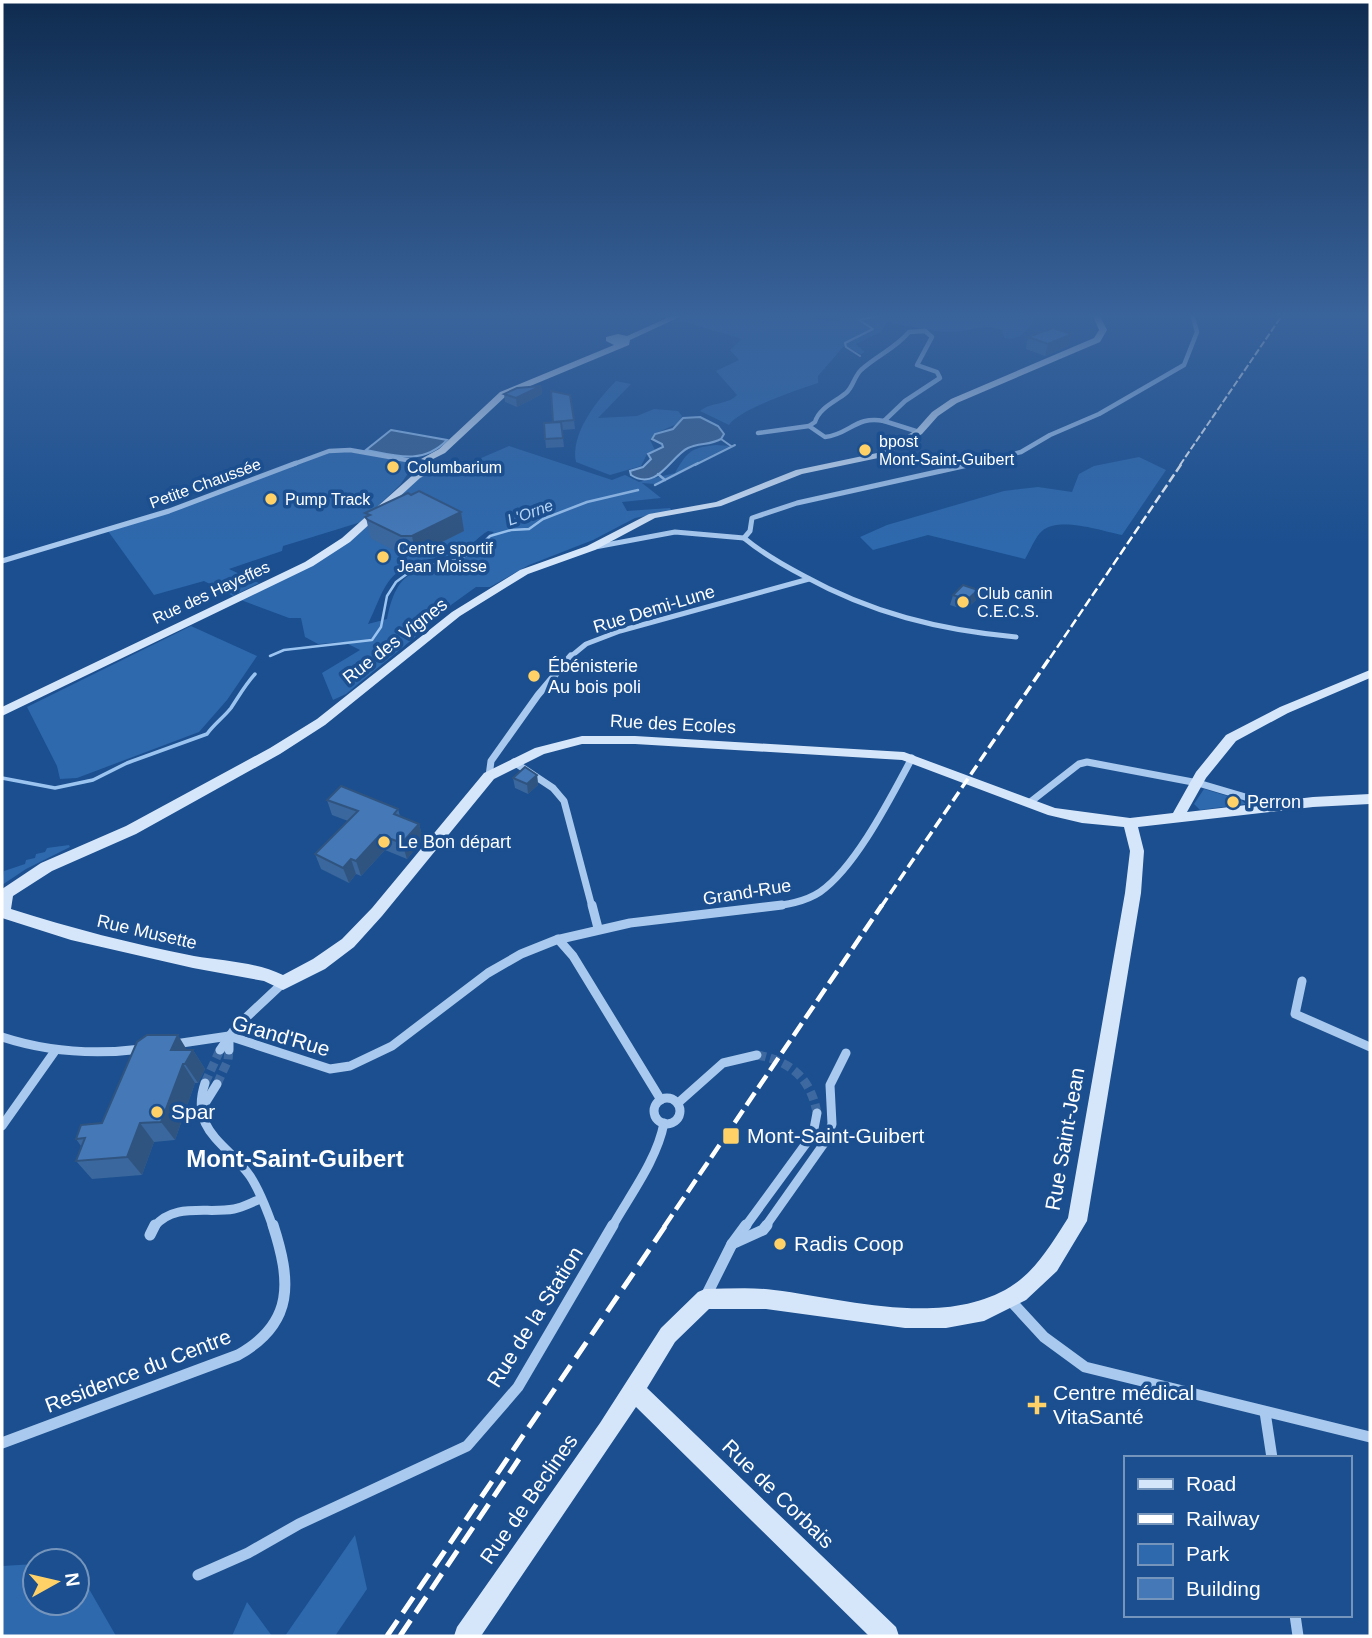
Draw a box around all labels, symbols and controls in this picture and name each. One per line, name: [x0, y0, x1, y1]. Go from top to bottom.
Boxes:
place label: bpost Mont-Saint-Guibert: [879, 433, 1015, 468]
marker: bpost Mont-Saint-Guibert: [857, 442, 873, 458]
street label: Petite Chaussée: [147, 455, 263, 512]
marker: Columbarium: [385, 459, 401, 475]
place label: Columbarium: [407, 459, 502, 476]
marker: Pump Track: [263, 491, 279, 507]
place label: Pump Track: [285, 491, 371, 508]
water label: L'Orne: [505, 496, 555, 529]
place label: Centre sportif Jean Moisse: [397, 540, 494, 575]
marker: Centre sportif Jean Moisse: [375, 549, 391, 565]
street label: Rue des Hayeffes: [150, 558, 272, 627]
street label: Rue Demi-Lune: [591, 581, 717, 637]
place label: Club canin C.E.C.S.: [977, 585, 1053, 620]
street label: Rue des Vignes: [339, 594, 451, 688]
marker: Club canin C.E.C.S.: [955, 594, 971, 610]
place label: Ébénisterie Au bois poli: [548, 656, 641, 697]
marker: Ébénisterie Au bois poli: [526, 668, 542, 684]
street label: Rue des Ecoles: [610, 711, 736, 737]
place label: Perron: [1247, 792, 1301, 812]
marker: Perron: [1225, 794, 1241, 810]
place label: Le Bon départ: [398, 832, 511, 852]
marker: Le Bon départ: [376, 834, 392, 850]
street label: Grand-Rue: [701, 875, 793, 909]
street label: Rue Musette: [95, 911, 199, 953]
street label: Grand'Rue: [229, 1011, 333, 1060]
street label: Rue Saint-Jean: [1041, 1066, 1088, 1212]
place label: Spar: [171, 1100, 215, 1123]
marker: Spar: [149, 1104, 165, 1120]
place label: Mont-Saint-Guibert: [747, 1124, 925, 1147]
marker: Mont-Saint-Guibert: [721, 1126, 741, 1146]
district label: Mont-Saint-Guibert: [186, 1145, 404, 1172]
place label: Radis Coop: [794, 1232, 904, 1255]
marker: Radis Coop: [772, 1236, 788, 1252]
street label: Rue de la Station: [482, 1242, 587, 1391]
street label: Residence du Centre: [42, 1324, 234, 1417]
place label: Centre médical VitaSanté: [1053, 1381, 1194, 1428]
marker: Centre médical VitaSanté: [1027, 1395, 1047, 1415]
street label: Rue de Beclines: [475, 1429, 582, 1568]
street label: Rue de Corbais: [718, 1435, 839, 1553]
legend: [1124, 1456, 1351, 1617]
text: Road: [1186, 1472, 1236, 1495]
text: Railway: [1186, 1507, 1260, 1530]
text: Park: [1186, 1542, 1230, 1565]
north arrow: [21, 1547, 91, 1617]
text: N: [61, 1571, 84, 1588]
text: Building: [1186, 1577, 1261, 1600]

